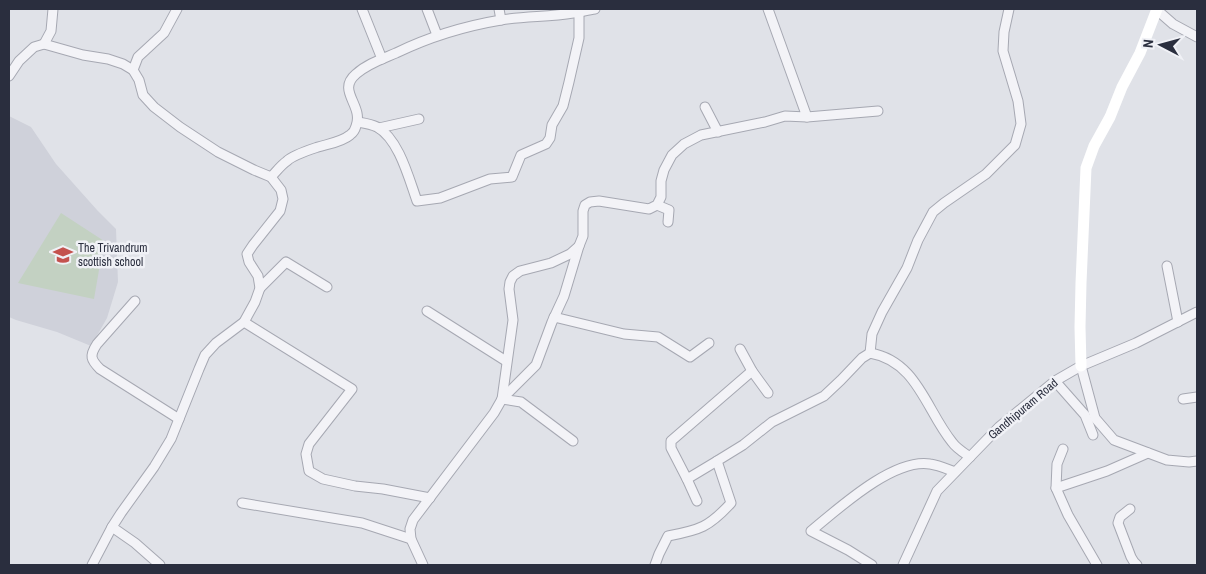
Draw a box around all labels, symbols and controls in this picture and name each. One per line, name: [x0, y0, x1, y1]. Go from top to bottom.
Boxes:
north arrow: [1136, 20, 1186, 70]
text: N: [1139, 39, 1157, 49]
place label: The Trivandrum scottish school: [78, 240, 147, 270]
school or university icon: The Trivandrum scottish school: [52, 244, 74, 266]
street label: Gandhipuram Road: [985, 375, 1061, 443]

